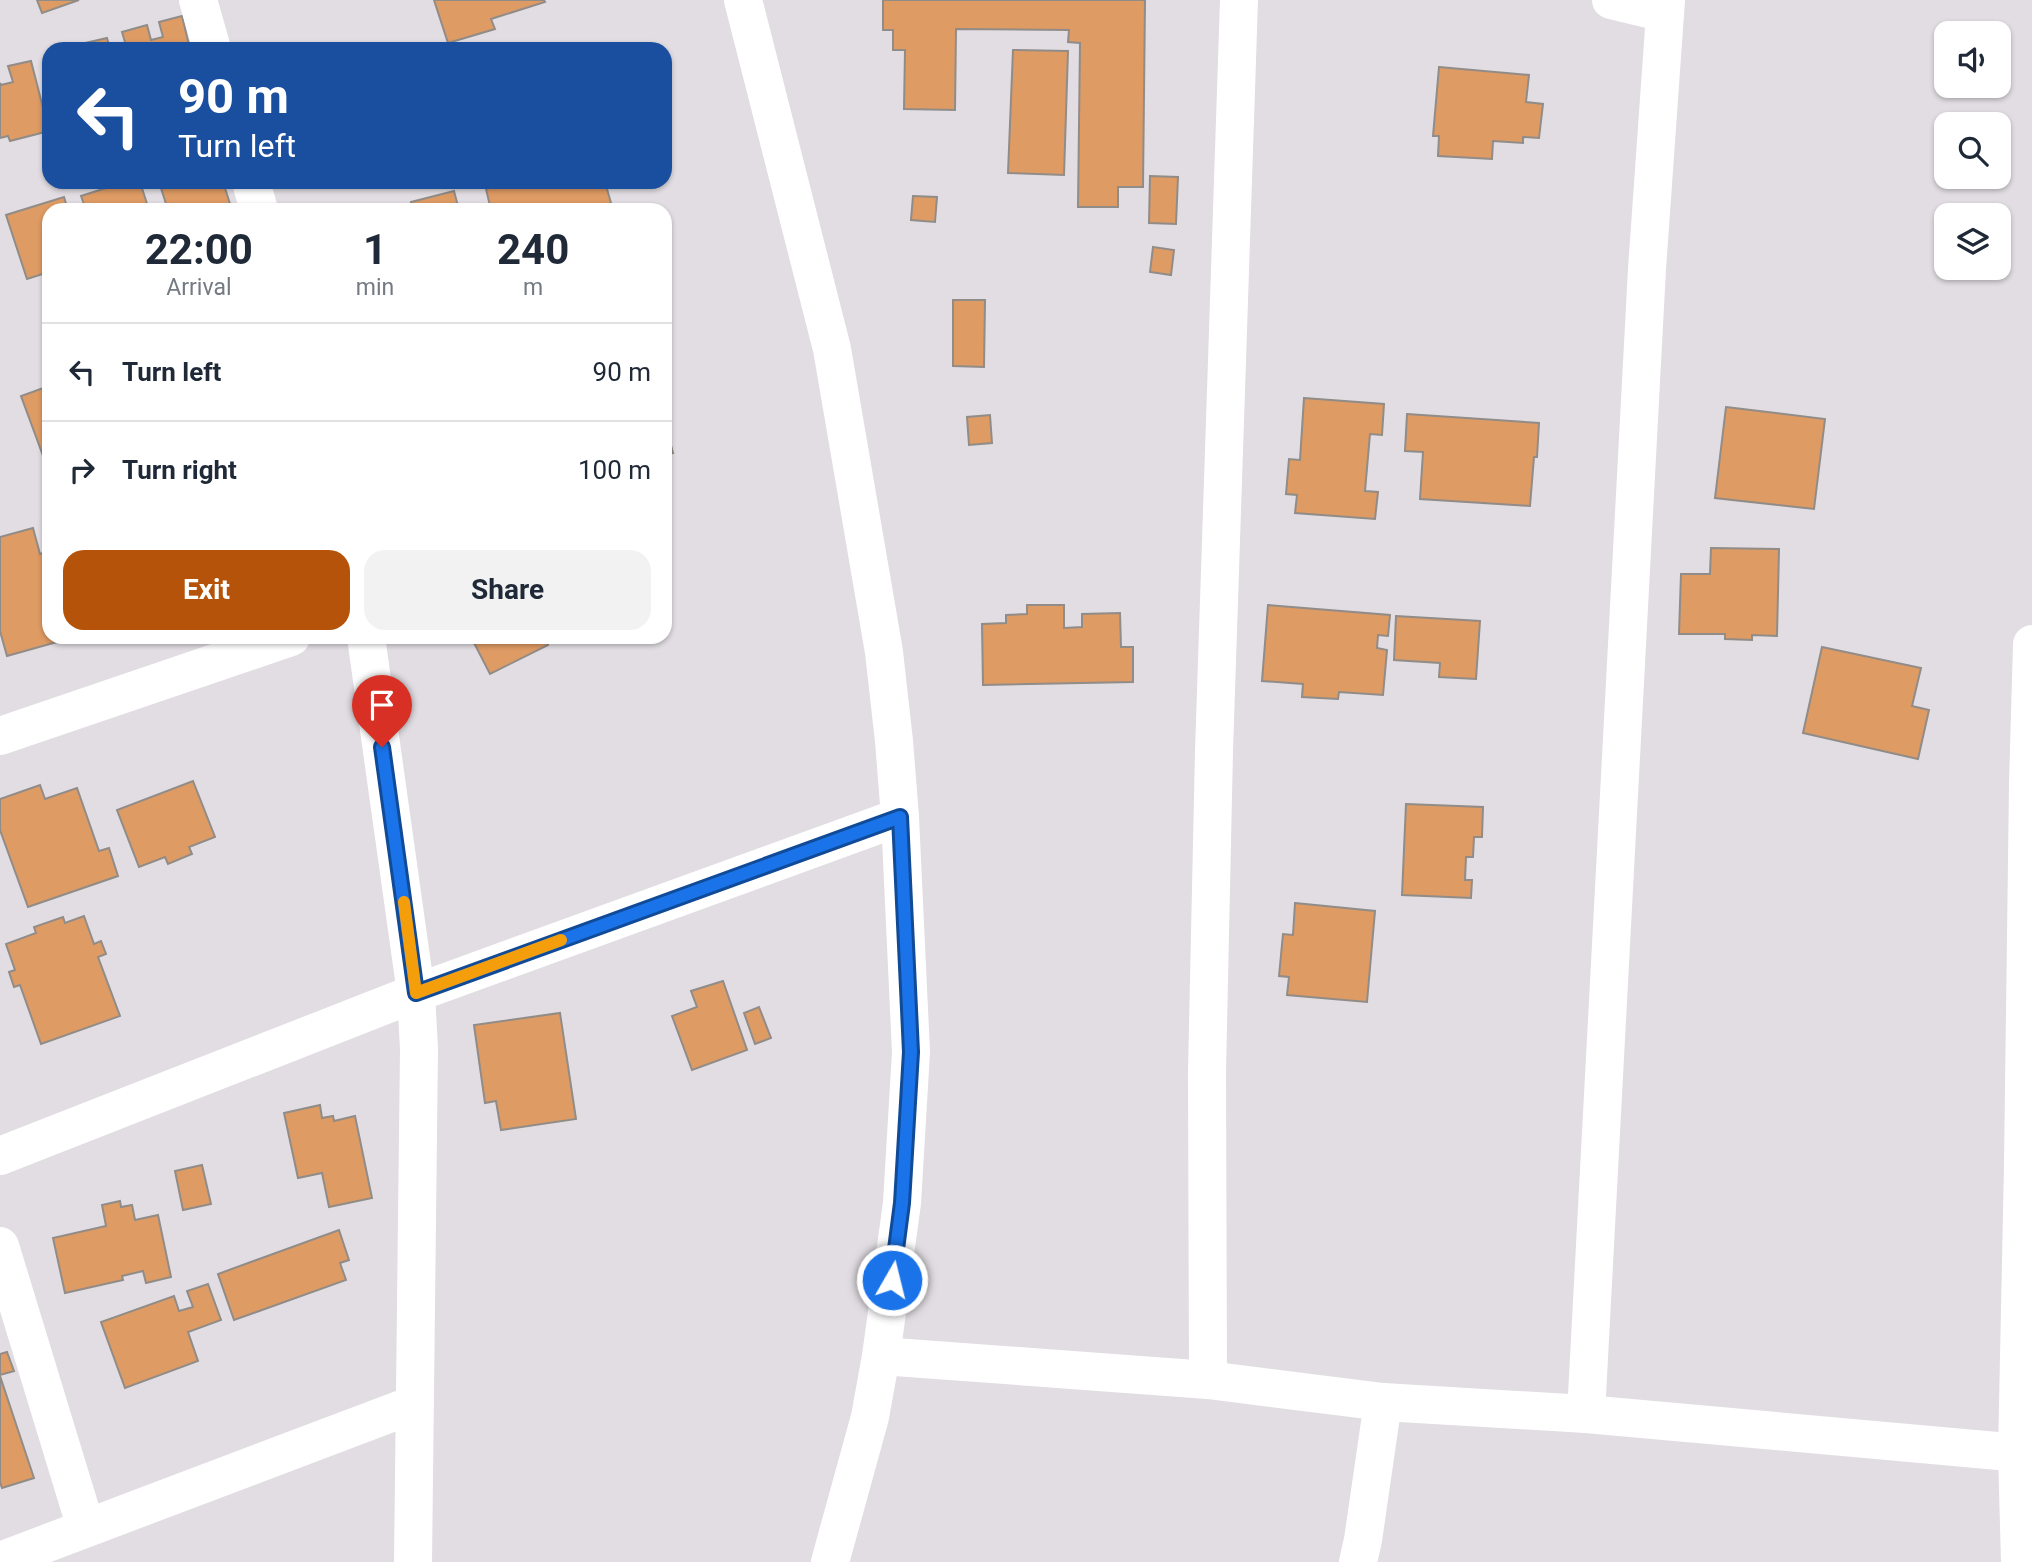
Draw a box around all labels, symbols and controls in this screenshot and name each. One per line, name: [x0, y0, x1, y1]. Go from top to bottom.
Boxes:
map controls: [1934, 21, 2011, 280]
button: sound: [1934, 21, 2011, 98]
text: 90 m: [178, 68, 289, 125]
icon: left: [63, 70, 154, 161]
button: search: [1934, 112, 2011, 189]
text: Turn left: [178, 127, 296, 165]
button: layers: [1934, 203, 2011, 280]
text: 22:00: [145, 225, 253, 274]
text: 1: [363, 225, 387, 274]
text: 240: [497, 225, 569, 274]
text: Arrival: [166, 274, 232, 301]
text: min: [356, 274, 394, 301]
text: m: [523, 274, 543, 301]
icon: left: [63, 353, 101, 391]
text: Turn left: [122, 357, 221, 387]
text: 90 m: [593, 357, 651, 387]
icon: right: [63, 451, 101, 489]
text: Turn right: [122, 455, 237, 485]
text: 100 m: [578, 455, 651, 485]
button: Exit: [63, 550, 350, 630]
button: Share: [364, 550, 651, 630]
pin: [352, 675, 412, 747]
icon: arrive: [363, 686, 401, 724]
position arrow: [855, 1243, 929, 1317]

